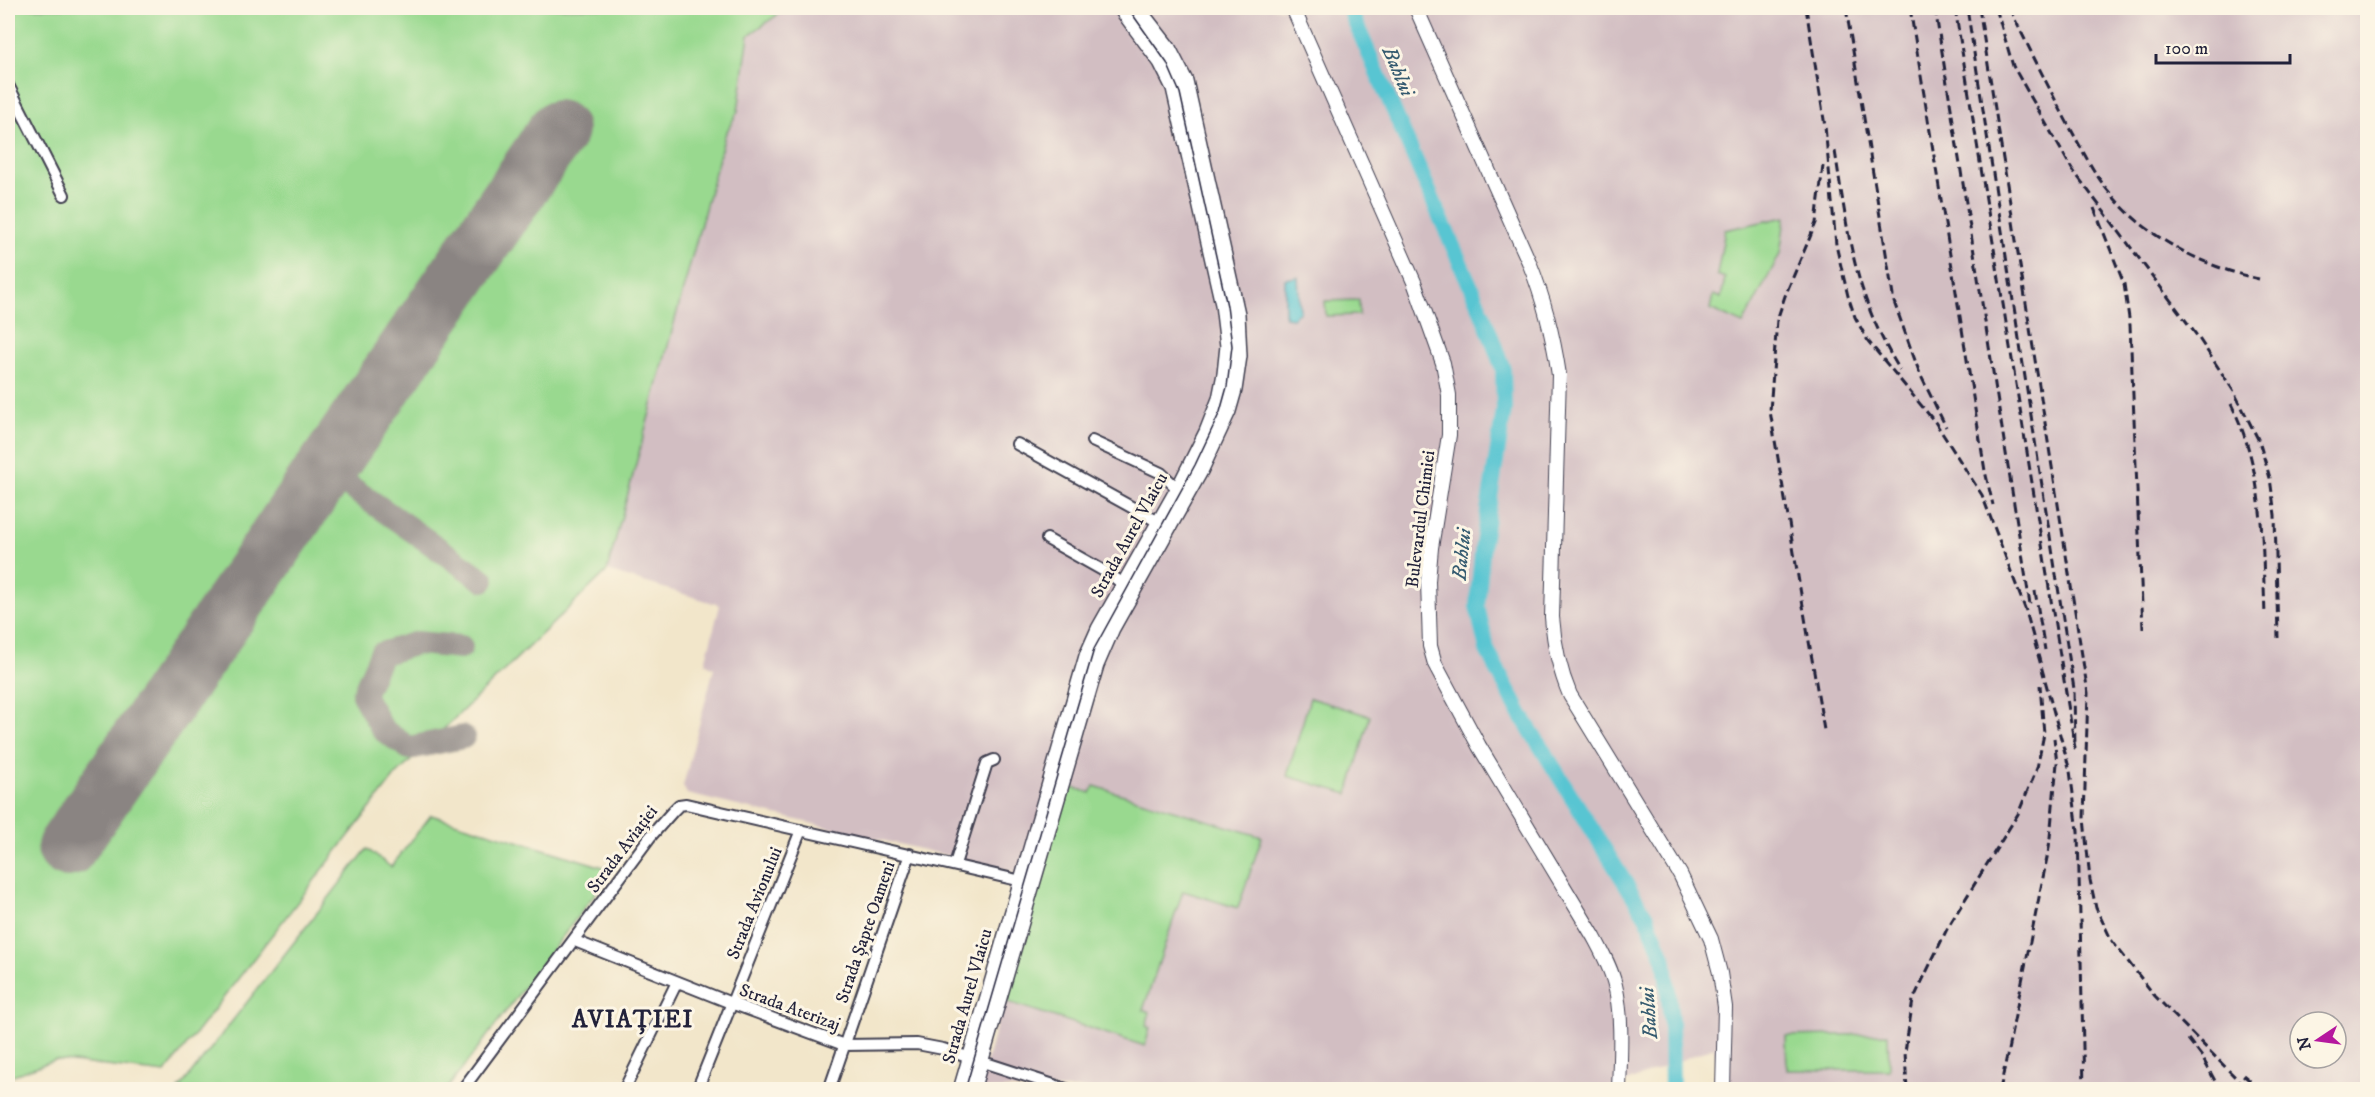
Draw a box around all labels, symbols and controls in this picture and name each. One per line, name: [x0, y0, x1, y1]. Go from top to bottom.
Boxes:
scale bar: [2156, 27, 2290, 65]
text: 100 m: [2165, 38, 2208, 60]
water label: Bahlui: [1376, 42, 1420, 102]
street label: Bulevardul Chimiei: [1402, 449, 1440, 589]
street label: Strada Aurel Vlaicu: [1086, 469, 1173, 602]
water label: Bahlui: [1447, 525, 1478, 582]
street label: Strada Aviației: [583, 802, 663, 898]
street label: Strada Avionului: [722, 844, 787, 963]
street label: Strada Șapte Oameni: [831, 858, 901, 1006]
street label: Strada Aurel Vlaicu: [938, 926, 998, 1066]
street label: Strada Aterizaj: [736, 980, 843, 1036]
water label: Bahlui: [1635, 985, 1664, 1041]
district label: AVIAȚIEI: [571, 1005, 694, 1035]
north arrow: [2288, 1010, 2348, 1070]
text: N: [2293, 1034, 2316, 1052]

